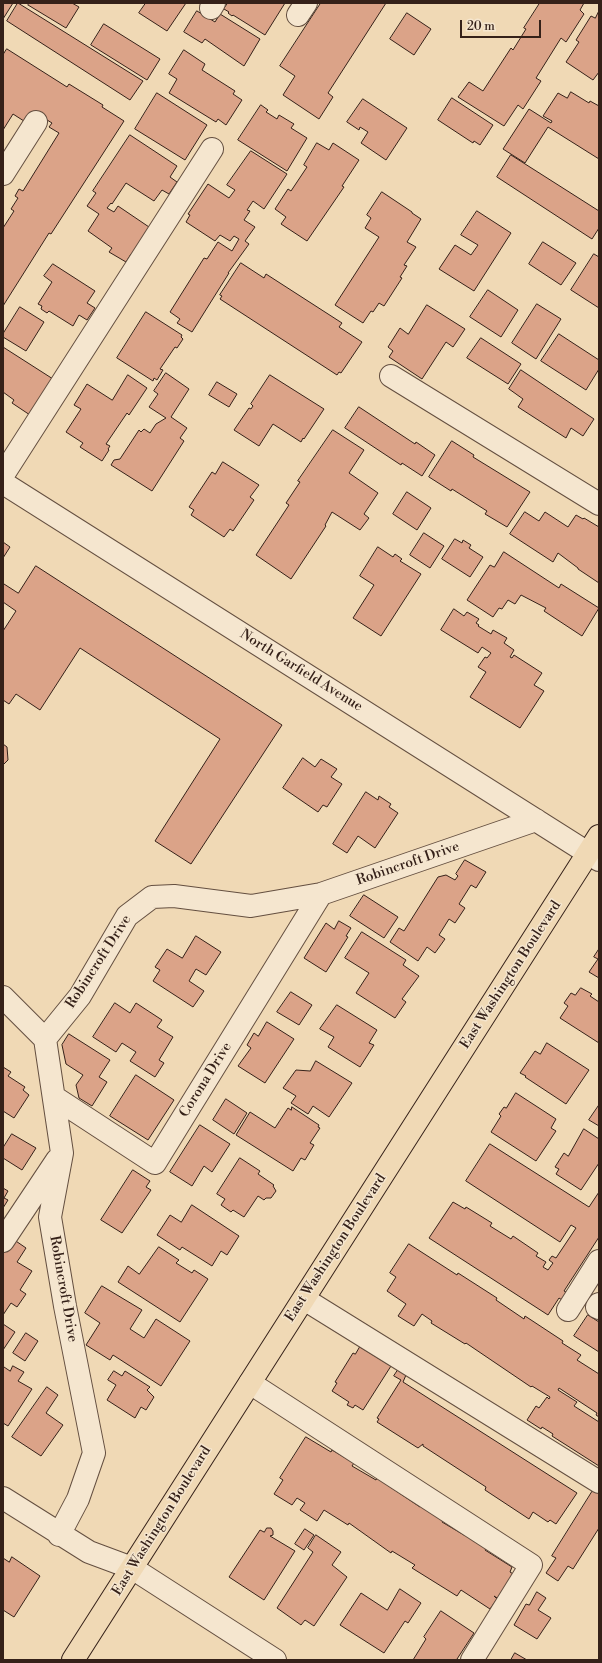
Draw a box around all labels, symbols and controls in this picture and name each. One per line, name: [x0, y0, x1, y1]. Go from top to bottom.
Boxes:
scale bar: [462, 12, 543, 38]
text: 20 m: [467, 19, 495, 34]
street label: North Garfield Avenue: [237, 626, 365, 716]
street label: Robincroft Drive: [354, 838, 462, 890]
street label: East Washington Boulevard: [457, 898, 565, 1052]
street label: Robincroft Drive: [63, 912, 135, 1012]
street label: Corona Drive: [176, 1039, 236, 1121]
street label: East Washington Boulevard: [282, 1171, 390, 1325]
street label: Robincroft Drive: [45, 1234, 81, 1344]
street label: East Washington Boulevard: [109, 1443, 215, 1599]

